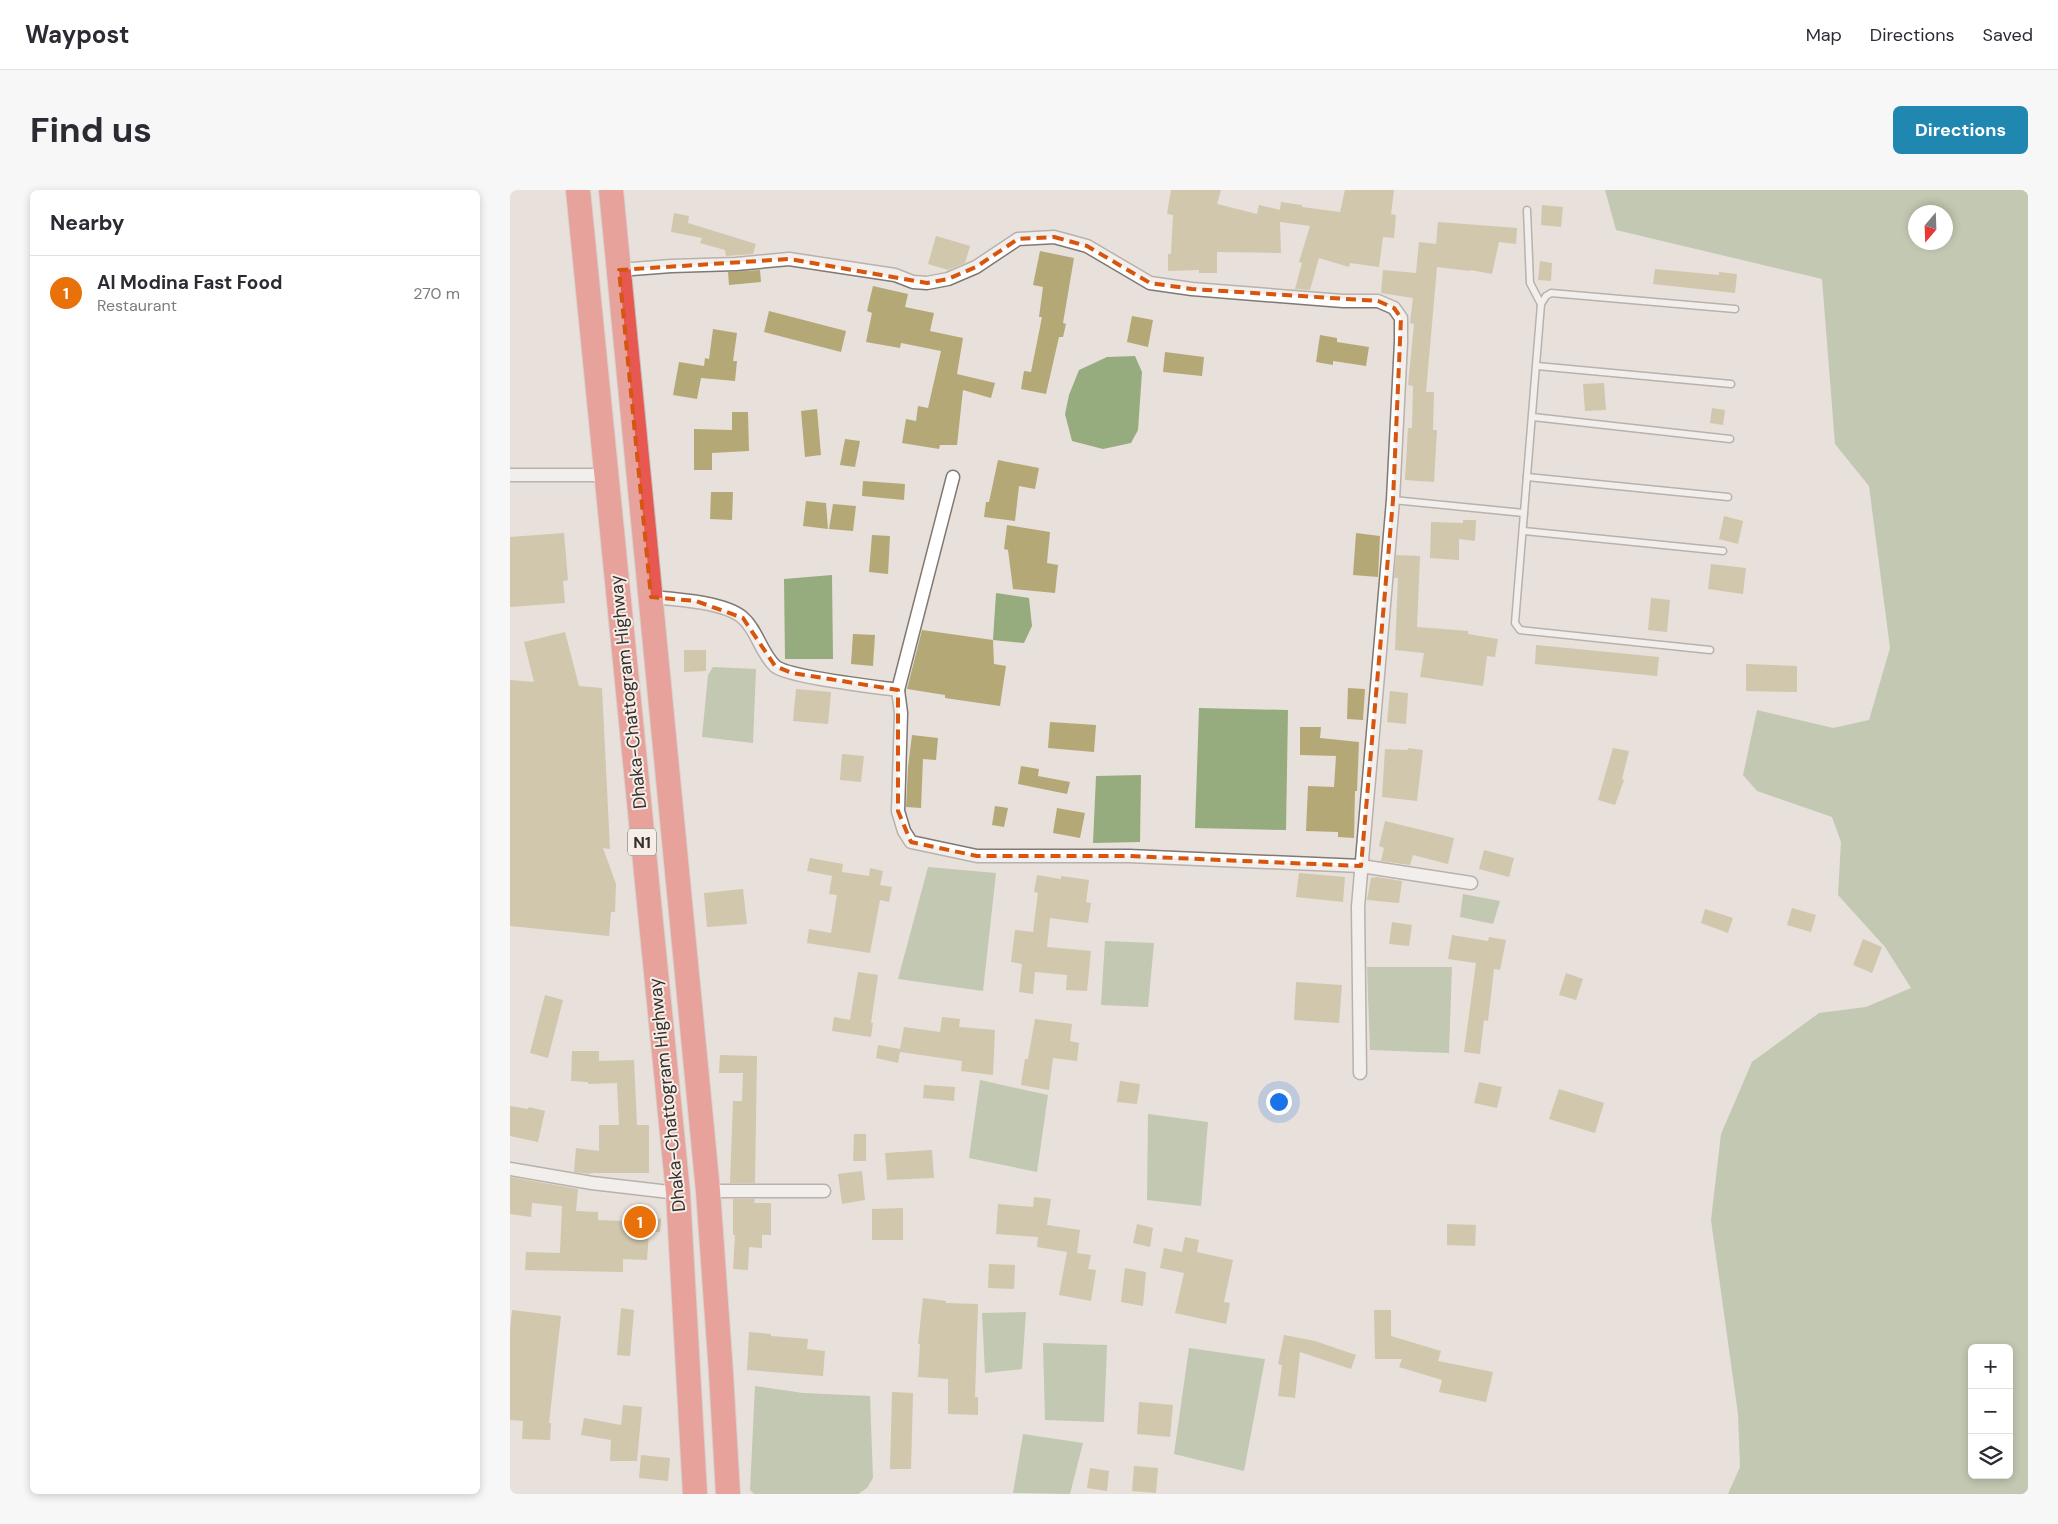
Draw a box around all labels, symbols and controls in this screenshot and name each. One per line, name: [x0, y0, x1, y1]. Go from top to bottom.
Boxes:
text: Waypost: [25, 19, 129, 50]
text: Map: [1806, 23, 1842, 47]
text: Directions: [1870, 23, 1955, 47]
text: Saved: [1983, 23, 2033, 47]
button: Directions: [1893, 106, 2028, 154]
text: Find us: [30, 107, 152, 153]
north arrow: [1908, 205, 1953, 250]
text: Nearby: [50, 209, 124, 237]
text: Al Modina Fast Food: [97, 270, 283, 295]
text: 1: [63, 283, 69, 304]
text: 270 m: [413, 283, 460, 304]
text: Restaurant: [97, 295, 177, 316]
street label: Dhaka-Chattogram Highway: [604, 574, 652, 810]
road number: N1: [628, 828, 656, 856]
street label: Dhaka-Chattogram Highway: [643, 977, 691, 1213]
your location: [1266, 1089, 1292, 1115]
pin: 1: [624, 1203, 656, 1241]
map controls: [1968, 1344, 2013, 1479]
button: +: [1968, 1344, 2013, 1389]
button: −: [1968, 1389, 2013, 1434]
button: layers: [1968, 1434, 2013, 1479]

